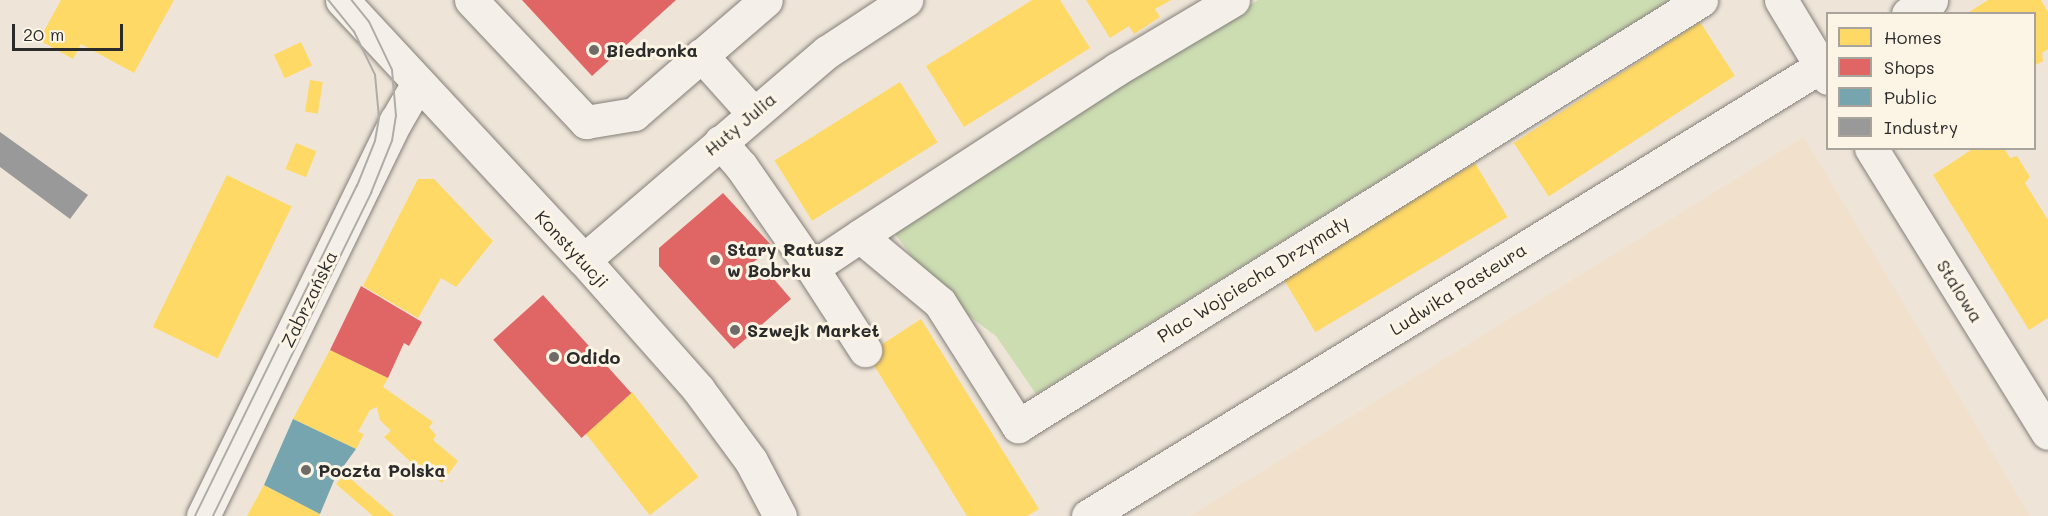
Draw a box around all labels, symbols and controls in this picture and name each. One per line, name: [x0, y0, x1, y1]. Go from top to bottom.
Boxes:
scale bar: [15, 12, 126, 50]
legend: [1826, 12, 2036, 150]
text: 20 m: [23, 22, 64, 46]
text: Homes: [1884, 25, 1942, 49]
place label: Biedronka: [606, 39, 698, 61]
marker: Biedronka: [587, 43, 601, 57]
text: Shops: [1884, 55, 1935, 79]
text: Public: [1884, 85, 1937, 109]
street label: Huty Julia: [700, 88, 780, 160]
text: Industry: [1884, 115, 1958, 139]
street label: Konstytucji: [531, 206, 613, 292]
street label: Plac Wojciecha Drzymały: [1153, 211, 1353, 347]
street label: Ludwika Pasteura: [1386, 238, 1530, 340]
place label: Stary Ratusz w Bobrku: [727, 239, 844, 282]
street label: Zabrzańska: [276, 247, 342, 351]
marker: Stary Ratusz w Bobrku: [708, 253, 722, 267]
street label: Stalowa: [1932, 256, 1988, 326]
place label: Szwejk Market: [747, 319, 879, 341]
marker: Szwejk Market: [728, 323, 742, 337]
place label: Odido: [566, 346, 620, 368]
marker: Odido: [547, 350, 561, 364]
place label: Poczta Polska: [318, 459, 446, 481]
marker: Poczta Polska: [299, 463, 313, 477]

